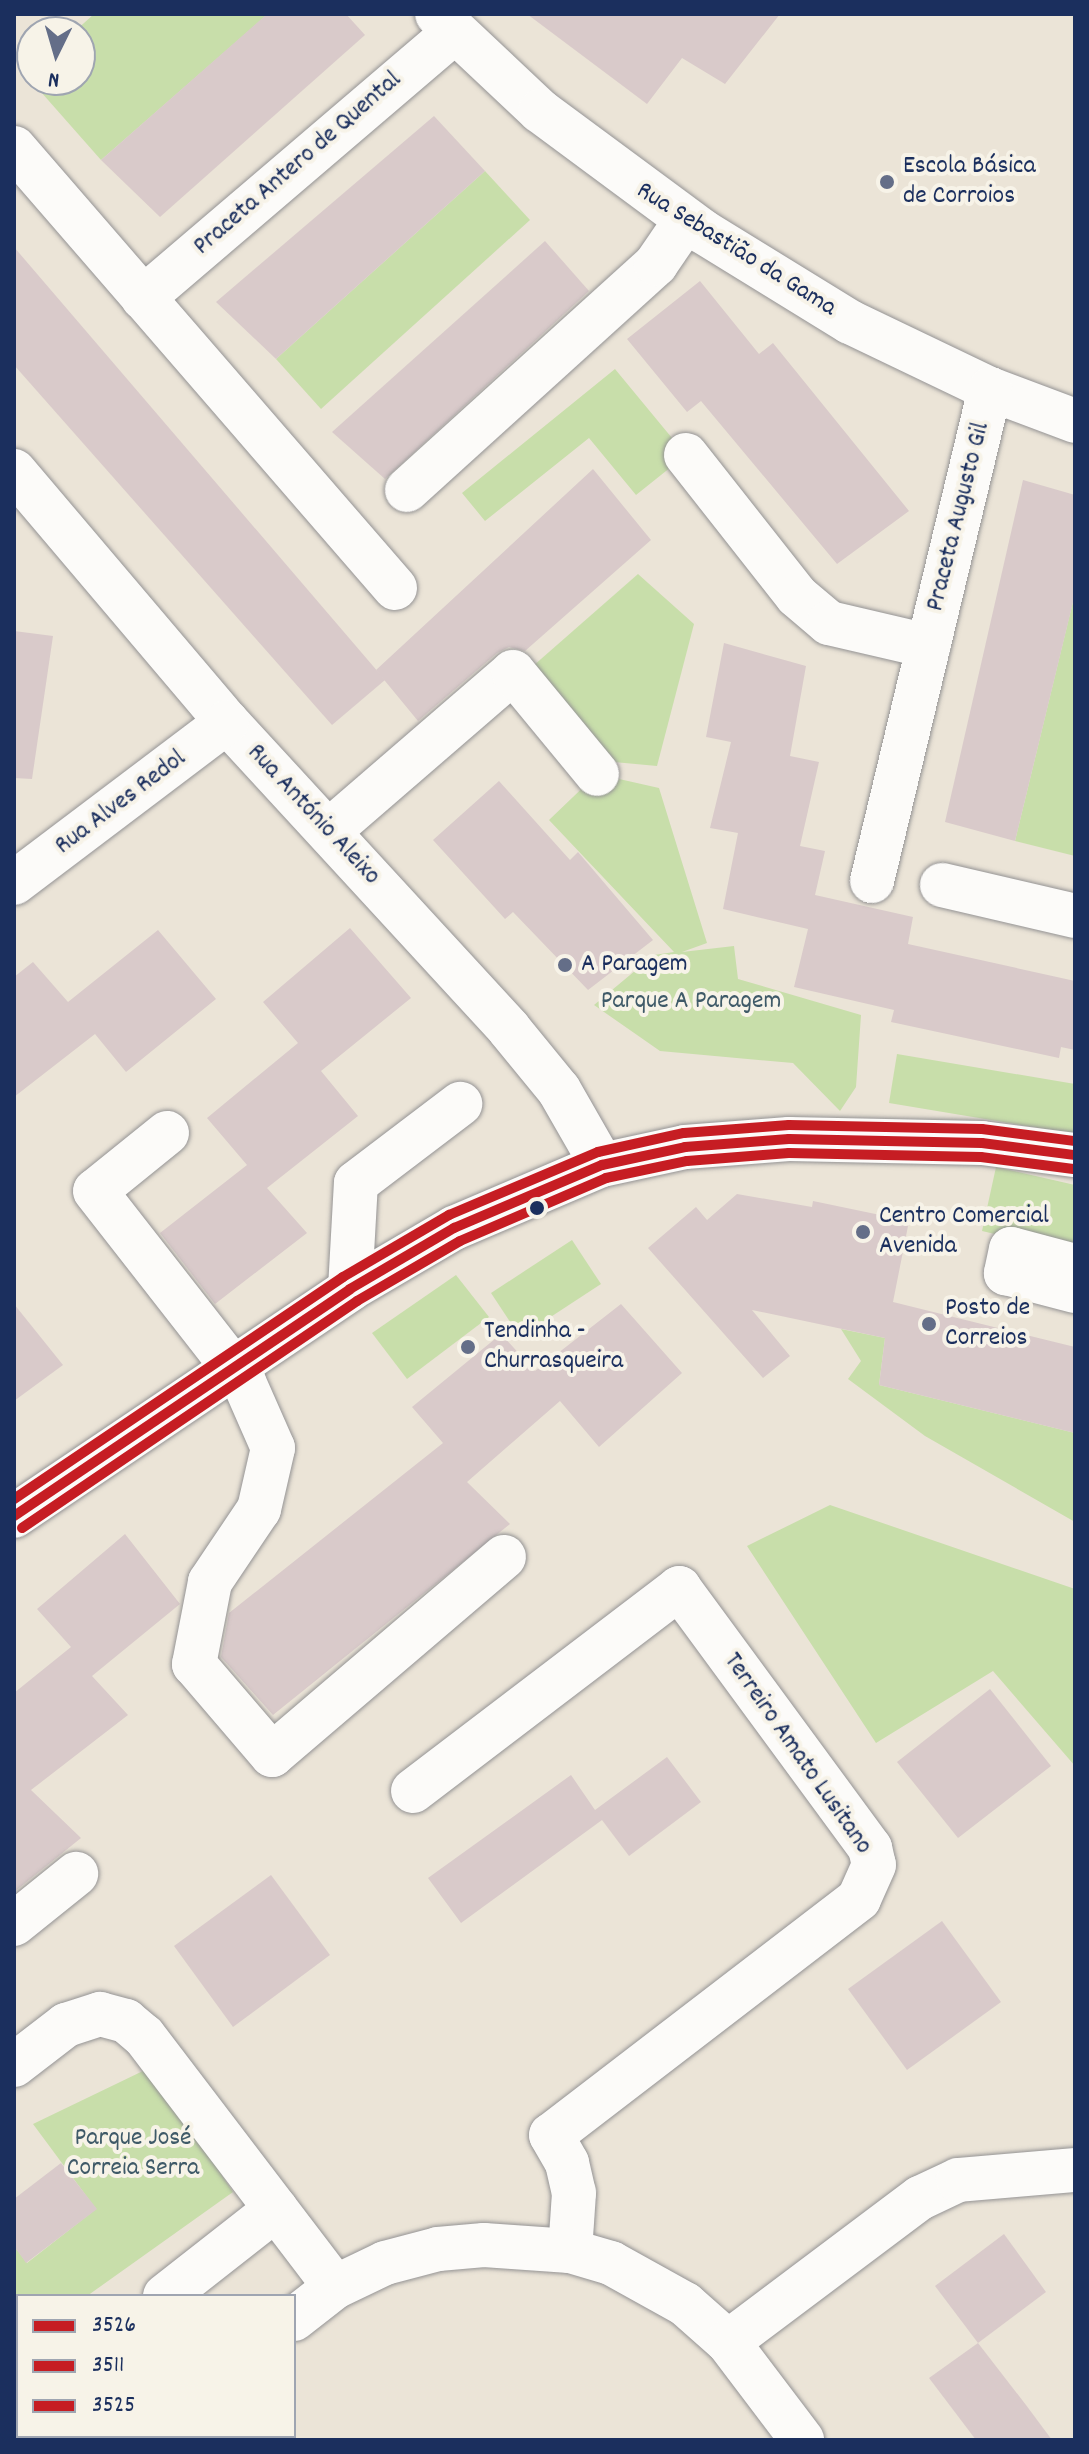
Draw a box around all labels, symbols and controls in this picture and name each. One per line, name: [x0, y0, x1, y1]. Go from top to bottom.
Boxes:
north arrow: [16, 16, 96, 96]
text: N: [47, 62, 61, 94]
street label: Praceta Antero de Quental: [188, 65, 408, 263]
place label: Escola Básica de Corroios: [903, 151, 1036, 212]
marker: Escola Básica de Corroios: [878, 173, 896, 191]
street label: Rua Sebastião da Gama: [630, 176, 842, 324]
street label: Praceta Augusto Gil: [920, 419, 998, 615]
street label: Rua António Aleixo: [240, 738, 386, 892]
street label: Rua Alves Redol: [49, 744, 193, 862]
place label: A Paragem: [581, 949, 688, 981]
marker: A Paragem: [556, 956, 574, 974]
park label: Parque A Paragem: [601, 986, 781, 1018]
unlabelled marker: [529, 1200, 545, 1216]
place label: Centro Comercial Avenida: [879, 1201, 1049, 1262]
marker: Centro Comercial Avenida: [854, 1223, 872, 1241]
place label: Posto de Correios: [945, 1293, 1030, 1354]
marker: Posto de Correios: [920, 1315, 938, 1333]
place label: Tendinha - Churrasqueira: [484, 1316, 623, 1378]
marker: Tendinha - Churrasqueira: [459, 1338, 477, 1356]
street label: Terreiro Amato Lusitano: [716, 1647, 878, 1861]
park label: Parque José Correia Serra: [67, 2123, 199, 2184]
legend: [16, 2294, 296, 2438]
text: 3526: [92, 2309, 136, 2343]
text: 3511: [92, 2349, 124, 2383]
text: 3525: [92, 2389, 135, 2423]

